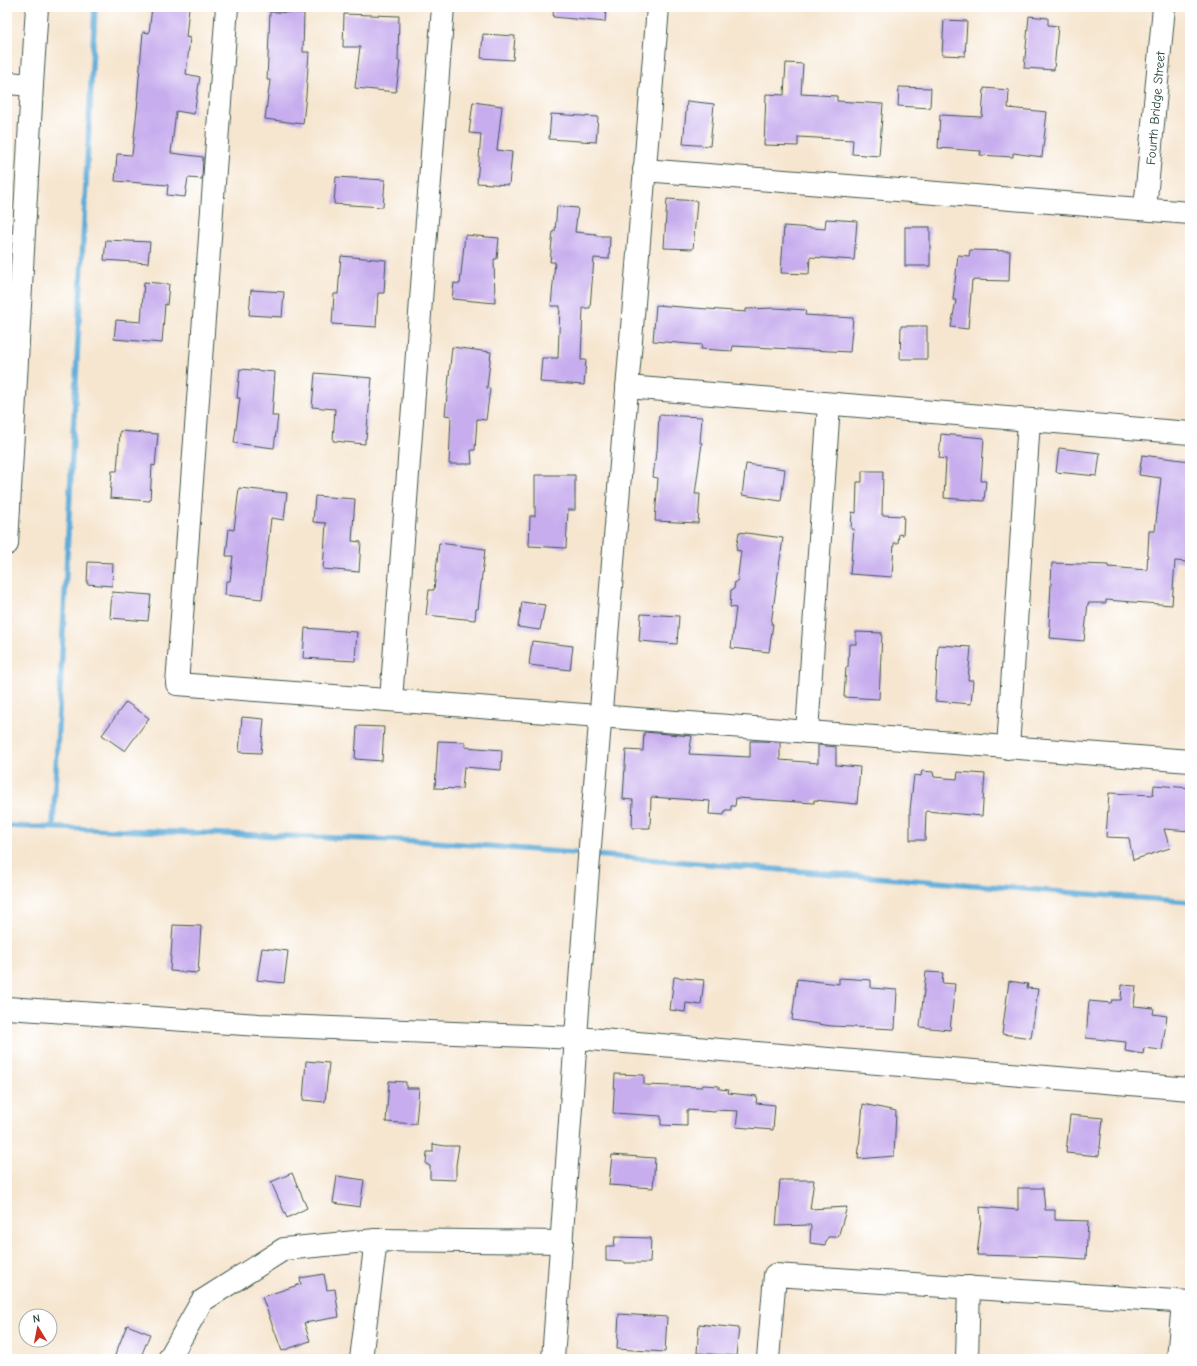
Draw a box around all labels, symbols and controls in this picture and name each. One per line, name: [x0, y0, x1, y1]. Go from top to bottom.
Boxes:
street label: Fourth Bridge Street: [1143, 49, 1168, 165]
north arrow: [18, 1308, 58, 1348]
text: N: [32, 1312, 41, 1326]

